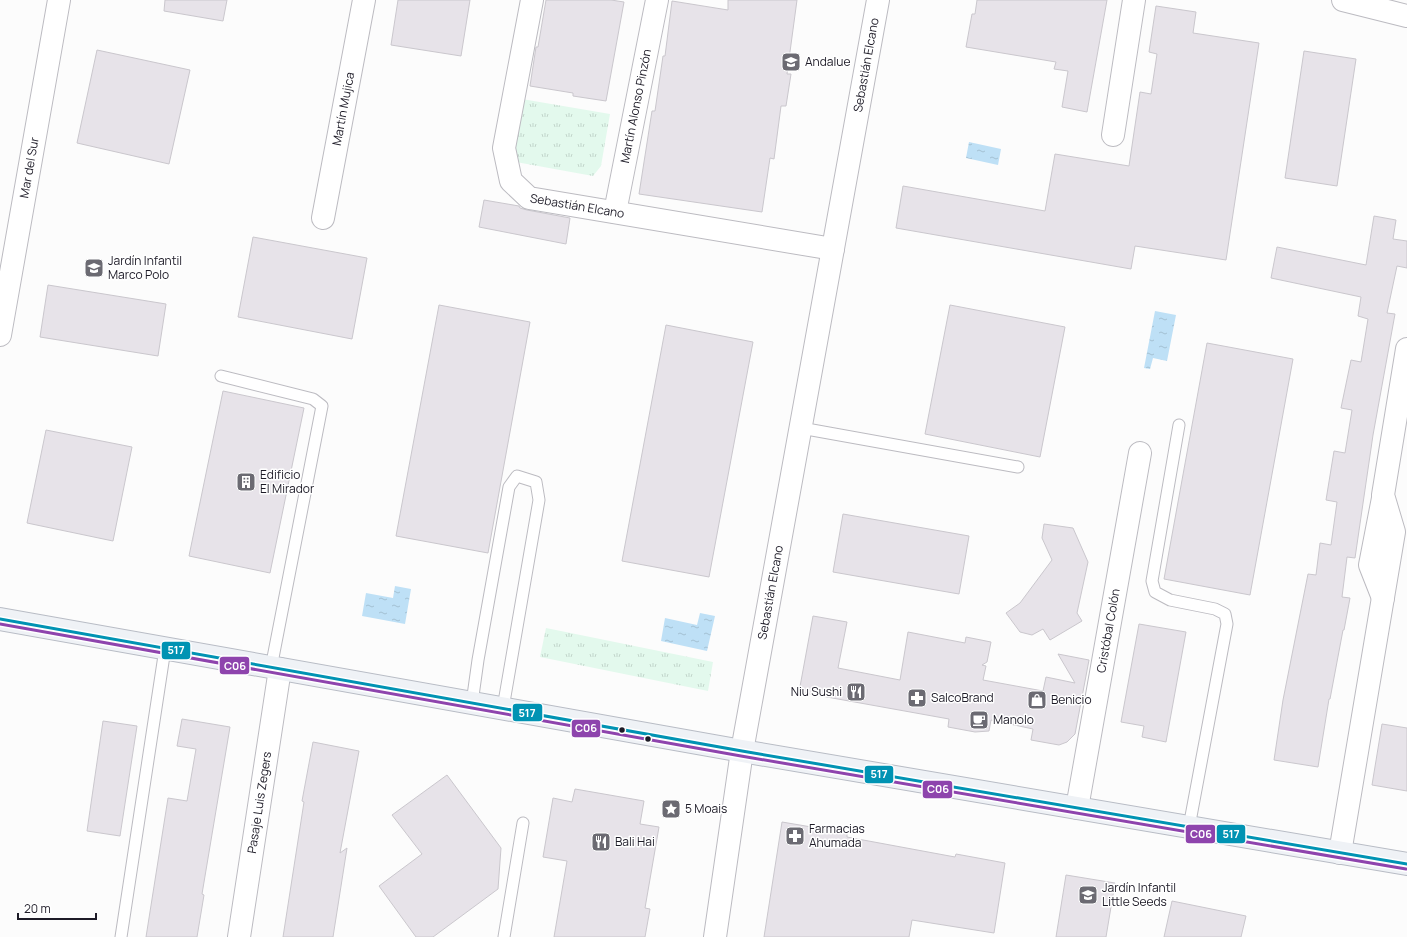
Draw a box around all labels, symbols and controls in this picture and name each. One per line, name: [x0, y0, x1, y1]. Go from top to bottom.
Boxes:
street label: Sebastián Elcano: [849, 17, 883, 114]
street label: Martín Alonso Pinzón: [616, 47, 655, 165]
school or university icon: Andalue: [780, 51, 802, 73]
place label: Andalue: [805, 53, 850, 70]
street label: Martín Mujica: [328, 71, 358, 147]
street label: Mar del Sur: [15, 135, 43, 199]
street label: Sebastián Elcano: [529, 189, 626, 222]
place label: Jardín Infantil Marco Polo: [108, 252, 182, 283]
school or university icon: Jardín Infantil Marco Polo: [83, 257, 105, 279]
place label: Edificio El Mirador: [260, 466, 315, 497]
building icon: Edificio El Mirador: [235, 471, 257, 493]
street label: Sebastián Elcano: [753, 544, 787, 641]
street label: Cristóbal Colón: [1092, 587, 1124, 674]
line badge: 517: [161, 641, 191, 660]
text: 517: [167, 642, 185, 657]
line badge: C06: [219, 656, 250, 675]
text: C06: [224, 658, 246, 673]
restaurant icon: Niu Sushi: [845, 681, 867, 703]
place label: Niu Sushi: [791, 683, 842, 700]
pharmacy icon: SalcoBrand: [906, 687, 928, 709]
place label: SalcoBrand: [931, 689, 994, 706]
shop icon: Benicio: [1026, 689, 1048, 711]
place label: Benicio: [1051, 691, 1091, 708]
line badge: 517: [512, 703, 543, 722]
text: 517: [518, 705, 536, 720]
cafe icon: Manolo: [968, 709, 990, 731]
place label: Manolo: [993, 711, 1034, 728]
line badge: C06: [571, 719, 601, 738]
text: C06: [575, 720, 597, 735]
unlabelled marker: [617, 725, 627, 735]
unlabelled marker: [643, 734, 653, 744]
street label: Pasaje Luis Zegers: [243, 750, 275, 855]
line badge: 517: [864, 765, 894, 784]
text: 517: [870, 766, 888, 781]
line badge: C06: [922, 780, 953, 799]
text: C06: [927, 781, 949, 796]
place icon: 5 Moais: [660, 798, 682, 820]
place label: 5 Moais: [685, 800, 727, 817]
place label: Farmacias Ahumada: [809, 820, 865, 851]
line badge: C06: [1185, 824, 1216, 844]
line badge: 517: [1216, 824, 1246, 844]
pharmacy icon: Farmacias Ahumada: [784, 825, 806, 847]
text: C06: [1190, 826, 1212, 841]
text: 517: [1222, 826, 1240, 841]
restaurant icon: Bali Hai: [590, 831, 612, 853]
place label: Bali Hai: [615, 833, 655, 850]
place label: Jardín Infantil Little Seeds: [1102, 879, 1176, 910]
school or university icon: Jardín Infantil Little Seeds: [1077, 884, 1099, 906]
scale bar: [18, 895, 96, 921]
text: 20 m: [24, 900, 51, 917]

